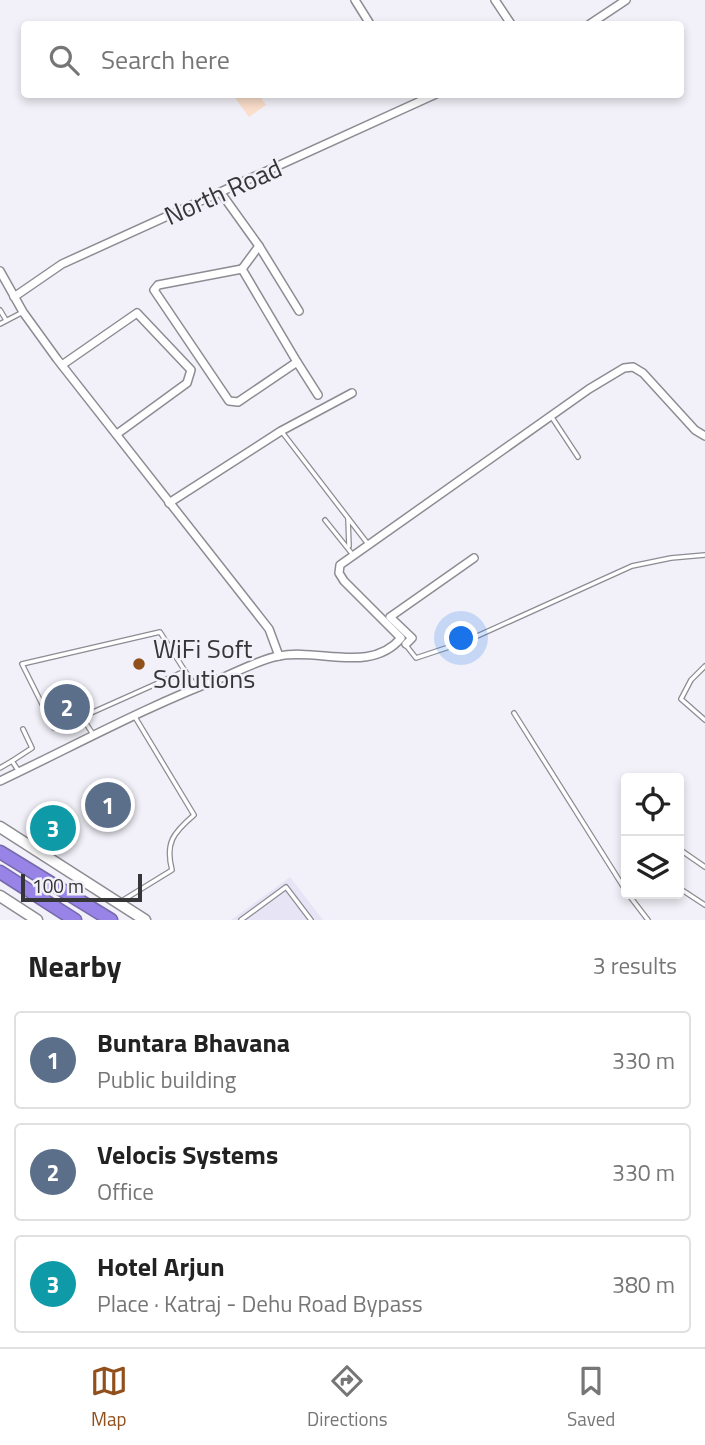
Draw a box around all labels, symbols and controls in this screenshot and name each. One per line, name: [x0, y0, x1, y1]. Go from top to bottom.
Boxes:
search box: [21, 21, 684, 98]
text: Search here: [101, 40, 230, 79]
icon: search: [45, 41, 83, 79]
street label: North Road: [158, 148, 288, 235]
your location: [444, 621, 478, 655]
place label: WiFi Soft Solutions: [153, 629, 255, 698]
marker: WiFi Soft Solutions: [131, 656, 147, 672]
pin: 2: [44, 681, 90, 733]
map controls: [621, 773, 684, 899]
button: locate: [621, 773, 684, 836]
pin: 1: [85, 779, 131, 831]
pin: 3: [30, 802, 76, 854]
button: layers: [621, 836, 684, 899]
scale bar: [21, 871, 142, 903]
text: 100 m: [32, 871, 84, 900]
text: Nearby: [28, 943, 121, 989]
text: 3 results: [593, 948, 677, 983]
text: Buntara Bhavana: [97, 1023, 290, 1062]
text: 1: [47, 1043, 59, 1078]
text: 330 m: [612, 1043, 675, 1078]
text: Public building: [97, 1062, 236, 1097]
text: Velocis Systems: [97, 1135, 278, 1174]
text: 2: [47, 1155, 59, 1190]
text: 330 m: [612, 1155, 675, 1190]
text: Office: [97, 1174, 154, 1209]
text: Hotel Arjun: [97, 1247, 225, 1286]
text: 3: [47, 1267, 59, 1302]
text: 380 m: [612, 1267, 675, 1302]
text: Place · Katraj - Dehu Road Bypass: [97, 1286, 423, 1321]
tab: Map: [90, 1362, 128, 1433]
tab: Directions: [307, 1362, 388, 1433]
tab: Saved: [567, 1362, 615, 1433]

